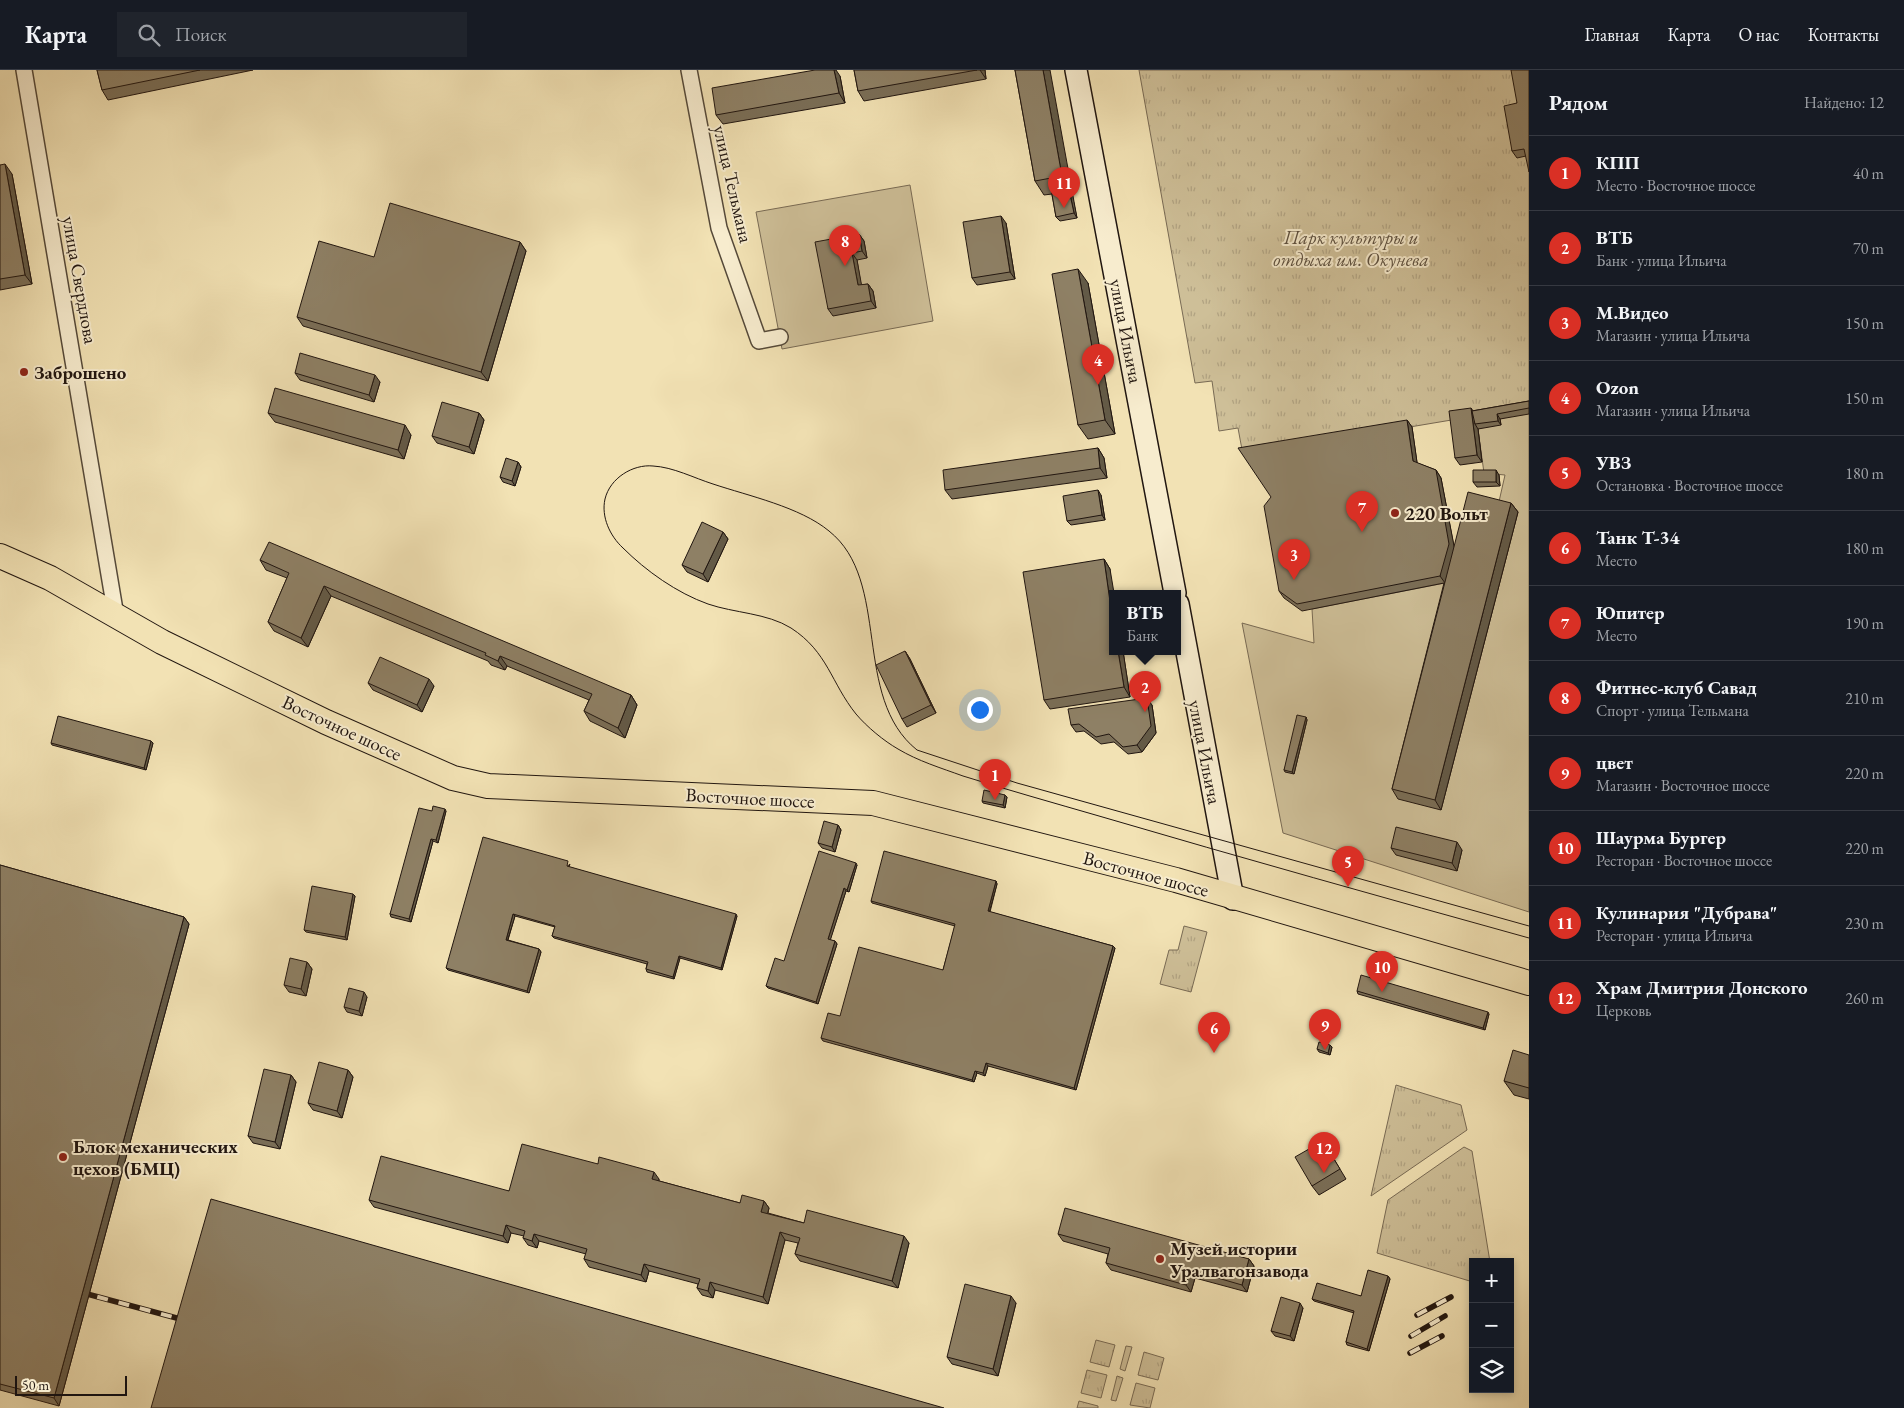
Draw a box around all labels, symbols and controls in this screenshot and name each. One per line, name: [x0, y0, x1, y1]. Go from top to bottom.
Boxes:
search box: [117, 12, 467, 57]
text: Карта: [25, 19, 87, 50]
icon: search: [135, 21, 163, 49]
text: Поиск: [175, 22, 227, 47]
text: Главная: [1585, 23, 1639, 46]
text: Карта: [1667, 23, 1710, 46]
text: О нас: [1738, 23, 1780, 46]
text: Контакты: [1808, 23, 1879, 46]
text: Рядом: [1549, 89, 1608, 116]
text: Найдено: 12: [1804, 92, 1884, 113]
street label: улица Тельмана: [707, 123, 759, 246]
text: КПП: [1596, 150, 1639, 175]
text: 1: [1561, 163, 1569, 184]
text: 40 m: [1853, 163, 1884, 184]
pin: 11: [1048, 167, 1080, 208]
text: Место · Восточное шоссе: [1596, 175, 1756, 196]
street label: улица Свердлова: [56, 214, 104, 346]
pin: 8: [829, 225, 861, 266]
park label: Парк культуры и отдыха им. Окунева: [1273, 225, 1429, 272]
text: ВТБ: [1596, 225, 1633, 250]
text: 2: [1561, 238, 1569, 259]
text: 70 m: [1853, 238, 1884, 259]
text: Банк · улица Ильича: [1596, 250, 1727, 271]
street label: улица Ильича: [1104, 277, 1148, 386]
text: М.Видео: [1596, 300, 1669, 325]
text: 3: [1561, 313, 1569, 334]
text: 150 m: [1845, 313, 1884, 334]
text: Магазин · улица Ильича: [1596, 325, 1750, 346]
pin: 4: [1082, 344, 1114, 385]
place label: Заброшено: [34, 360, 127, 385]
marker: Заброшено: [18, 366, 30, 378]
text: Ozon: [1596, 375, 1639, 400]
text: 4: [1561, 388, 1569, 409]
text: 150 m: [1845, 388, 1884, 409]
text: Магазин · улица Ильича: [1596, 400, 1750, 421]
text: УВЗ: [1596, 450, 1631, 475]
text: 5: [1561, 463, 1569, 484]
text: 180 m: [1845, 463, 1884, 484]
text: Остановка · Восточное шоссе: [1596, 475, 1783, 496]
pin: 7: [1346, 491, 1378, 532]
place label: 220 Вольт: [1405, 501, 1488, 526]
marker: 220 Вольт: [1389, 507, 1401, 519]
text: Танк Т-34: [1596, 525, 1680, 550]
text: 6: [1561, 538, 1569, 559]
text: 180 m: [1845, 538, 1884, 559]
pin: 3: [1278, 539, 1310, 580]
text: Место: [1596, 550, 1637, 571]
popup: [1109, 590, 1181, 655]
text: ВТБ: [1126, 600, 1164, 625]
text: Юпитер: [1596, 600, 1664, 625]
text: 7: [1561, 613, 1569, 634]
text: 190 m: [1845, 613, 1884, 634]
text: Банк: [1126, 625, 1158, 646]
text: Место: [1596, 625, 1637, 646]
pin: 2: [1129, 671, 1161, 712]
text: Фитнес-клуб Савад: [1596, 675, 1757, 700]
text: 8: [1561, 688, 1569, 709]
text: 210 m: [1845, 688, 1884, 709]
street label: Восточное шоссе: [278, 689, 406, 767]
your location: [967, 697, 993, 723]
street label: улица Ильича: [1183, 698, 1227, 807]
text: Спорт · улица Тельмана: [1596, 700, 1749, 721]
text: цвет: [1596, 750, 1633, 775]
pin: 1: [979, 759, 1011, 800]
text: 9: [1561, 763, 1569, 784]
text: 220 m: [1845, 763, 1884, 784]
text: Магазин · Восточное шоссе: [1596, 775, 1770, 796]
street label: Восточное шоссе: [685, 782, 815, 814]
text: Шаурма Бургер: [1596, 825, 1726, 850]
text: 10: [1557, 838, 1573, 859]
text: 220 m: [1845, 838, 1884, 859]
street label: Восточное шоссе: [1080, 845, 1212, 903]
pin: 5: [1332, 846, 1364, 887]
text: Ресторан · Восточное шоссе: [1596, 850, 1772, 871]
text: Кулинария "Дубрава": [1596, 900, 1777, 925]
text: 11: [1557, 913, 1573, 934]
text: 230 m: [1845, 913, 1884, 934]
text: Ресторан · улица Ильича: [1596, 925, 1753, 946]
pin: 10: [1366, 951, 1398, 992]
text: Храм Дмитрия Донского: [1596, 975, 1808, 1000]
text: 12: [1557, 988, 1573, 1009]
text: 260 m: [1845, 988, 1884, 1009]
text: Церковь: [1596, 1000, 1651, 1021]
pin: 9: [1309, 1009, 1341, 1050]
pin: 6: [1198, 1012, 1230, 1053]
pin: 12: [1308, 1132, 1340, 1173]
place label: Блок механических цехов (БМЦ): [73, 1134, 238, 1181]
marker: Блок механических цехов (БМЦ): [57, 1151, 69, 1163]
place label: Музей истории Уралвагонзавода: [1169, 1236, 1309, 1283]
marker: Музей истории Уралвагонзавода: [1154, 1253, 1166, 1265]
map controls: [1469, 1258, 1514, 1393]
button: +: [1469, 1258, 1514, 1303]
button: −: [1469, 1303, 1514, 1348]
button: layers: [1469, 1348, 1514, 1393]
scale bar: [15, 1373, 128, 1396]
text: 50 m: [22, 1376, 49, 1394]

